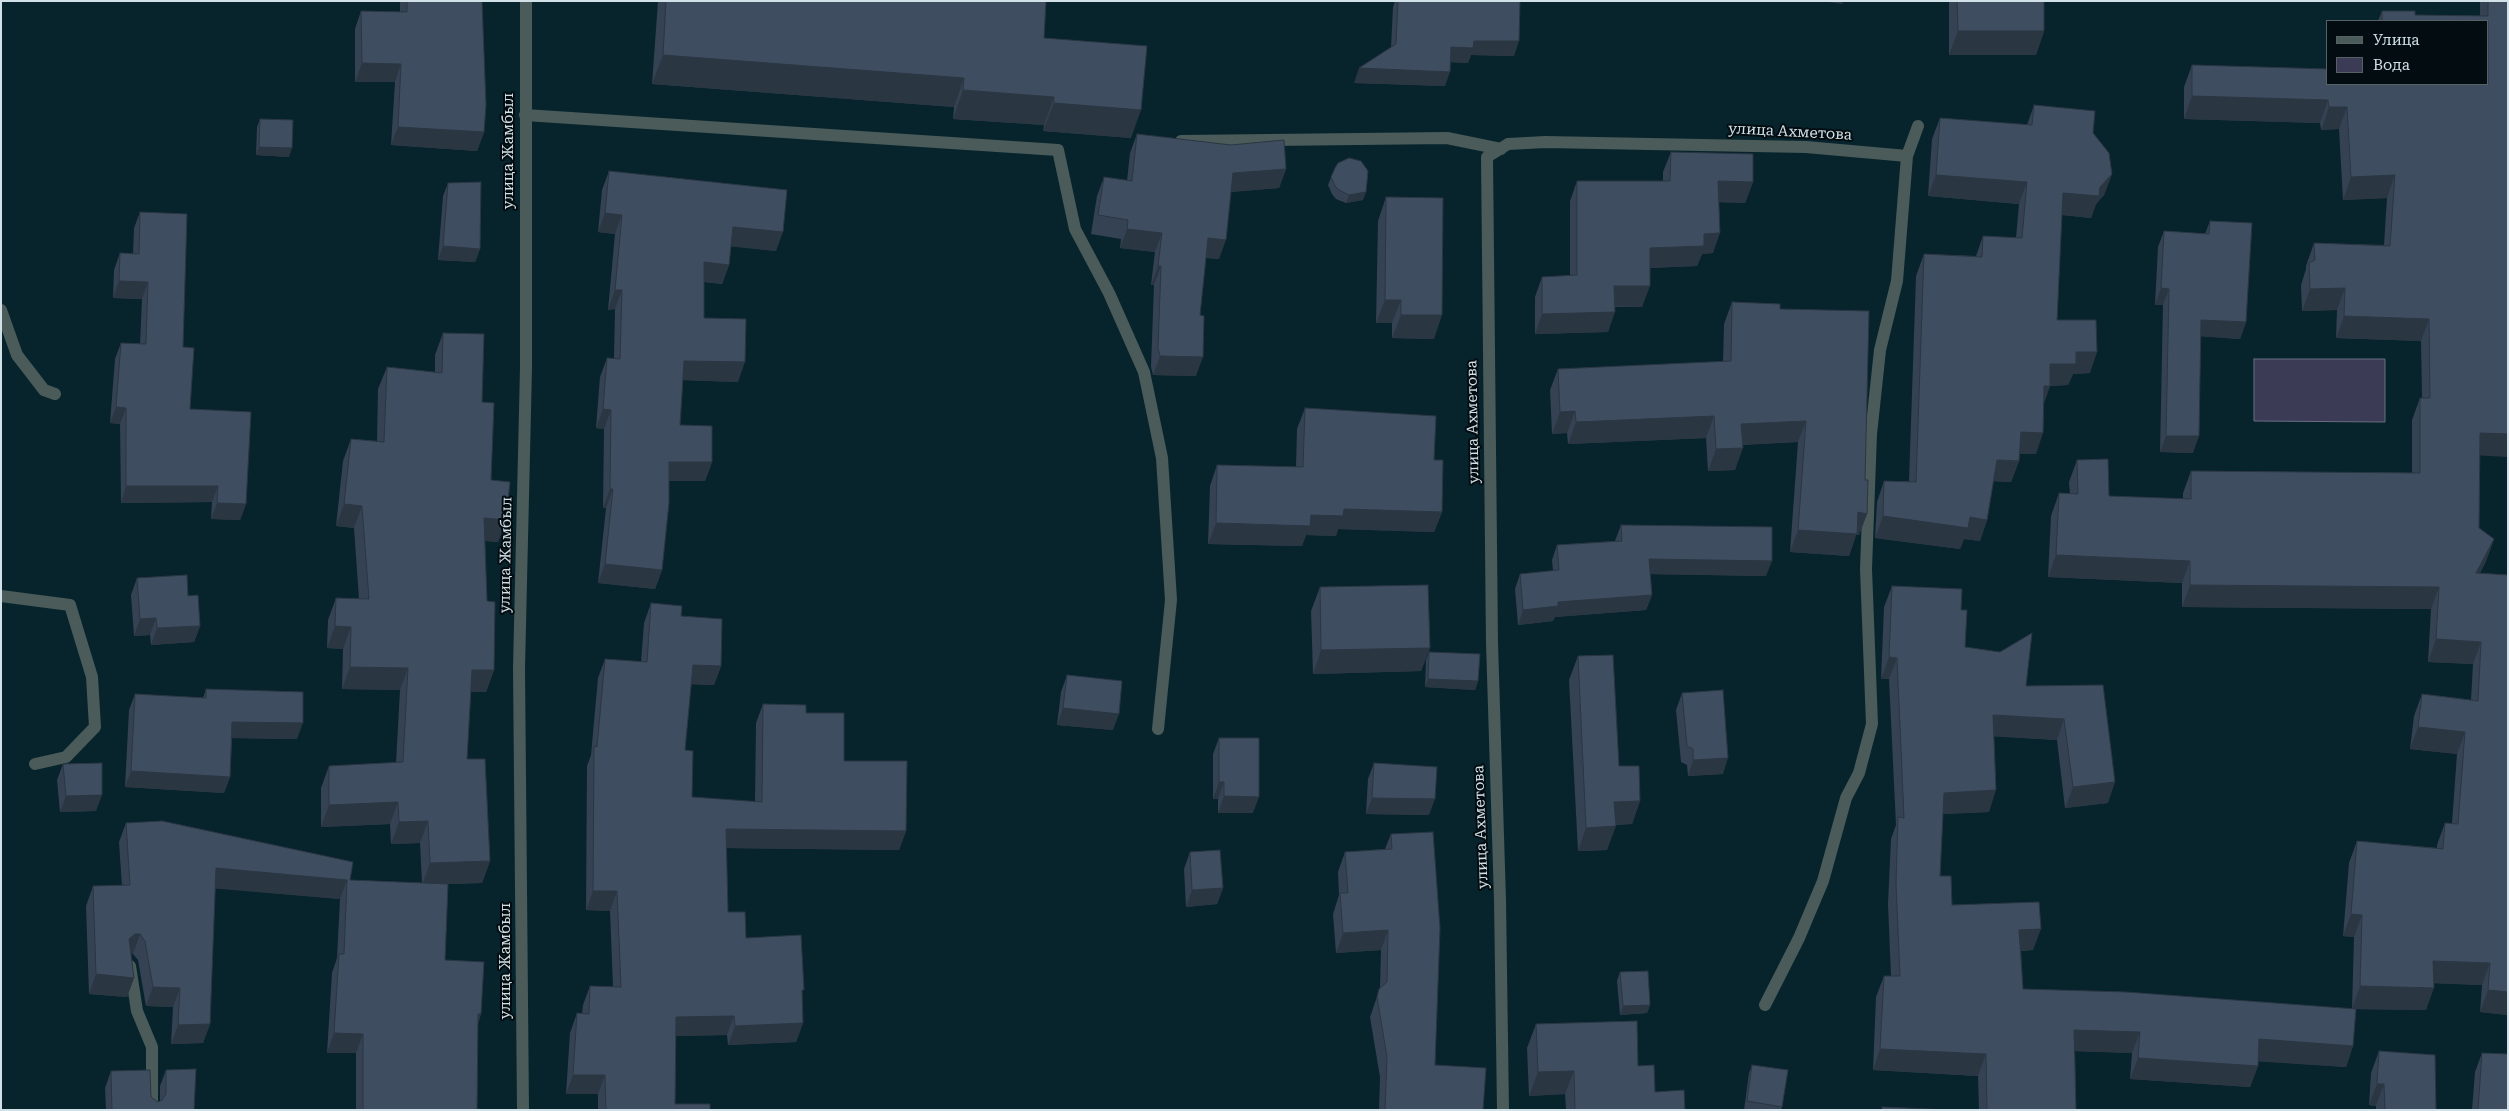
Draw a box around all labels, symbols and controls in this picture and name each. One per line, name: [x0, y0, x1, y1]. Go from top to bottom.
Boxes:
legend: [2326, 20, 2489, 85]
text: Улица: [2373, 31, 2419, 49]
text: Вода: [2373, 56, 2410, 74]
street label: улица Жамбыл: [500, 93, 518, 209]
street label: улица Ахметова: [1728, 120, 1852, 144]
street label: улица Ахметова: [1463, 360, 1483, 484]
street label: улица Жамбыл: [496, 497, 516, 613]
street label: улица Ахметова: [1470, 765, 1492, 889]
street label: улица Жамбыл: [497, 903, 515, 1019]

